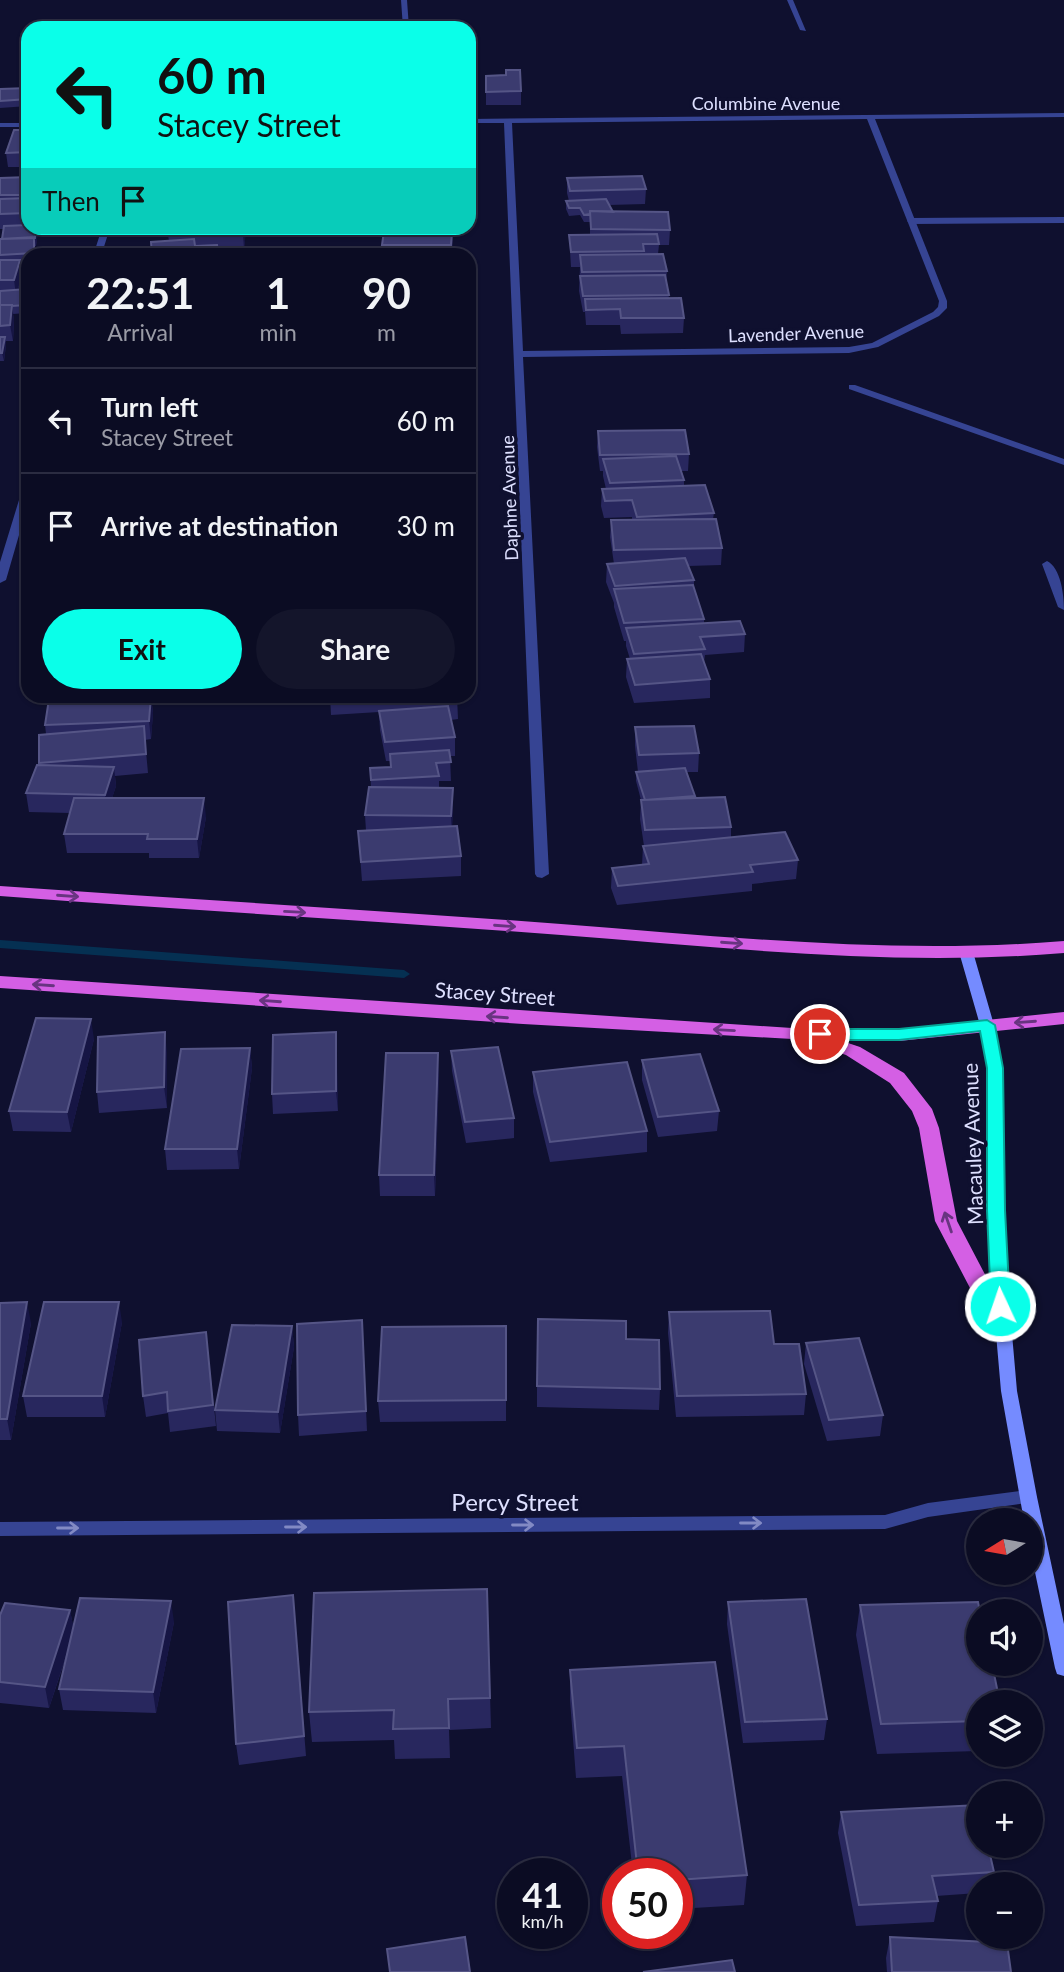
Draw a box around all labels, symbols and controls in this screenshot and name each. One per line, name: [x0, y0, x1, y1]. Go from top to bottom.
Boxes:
text: 60 m: [157, 46, 267, 104]
icon: left: [42, 49, 133, 140]
street label: Columbine Avenue: [692, 92, 840, 114]
text: Stacey Street: [157, 105, 341, 144]
icon: arrive: [114, 182, 152, 220]
text: Then: [42, 185, 100, 217]
text: 22:51: [86, 268, 194, 318]
text: 1: [266, 268, 290, 318]
text: 90: [362, 268, 411, 318]
text: Arrival: [107, 318, 173, 346]
text: min: [260, 318, 297, 346]
text: m: [377, 318, 396, 346]
street label: Lavender Avenue: [728, 320, 864, 346]
text: Turn left: [101, 391, 198, 423]
icon: left: [42, 402, 80, 440]
text: 60 m: [397, 405, 455, 437]
text: Stacey Street: [101, 423, 233, 451]
street label: Daphne Avenue: [496, 435, 522, 561]
icon: arrive: [42, 507, 80, 545]
text: Arrive at destination: [101, 510, 338, 542]
text: 30 m: [397, 510, 455, 542]
button: Exit: [42, 609, 242, 689]
button: Share: [256, 609, 455, 689]
one-way arrow: [56, 890, 79, 903]
one-way arrow: [283, 906, 306, 919]
one-way arrow: [493, 920, 516, 933]
one-way arrow: [720, 937, 743, 950]
street label: Stacey Street: [434, 976, 556, 1010]
one-way arrow: [32, 978, 55, 991]
one-way arrow: [259, 994, 282, 1007]
pin: [790, 1004, 850, 1064]
one-way arrow: [486, 1010, 509, 1023]
icon: arrive: [801, 1015, 839, 1053]
one-way arrow: [1015, 1016, 1037, 1029]
one-way arrow: [713, 1023, 736, 1036]
street label: Macauley Avenue: [957, 1063, 987, 1225]
one-way arrow: [941, 1211, 953, 1233]
position arrow: [963, 1269, 1037, 1343]
street label: Percy Street: [451, 1487, 579, 1516]
north arrow: [966, 1508, 1043, 1586]
map controls: [966, 1508, 1043, 1949]
one-way arrow: [739, 1516, 762, 1530]
one-way arrow: [511, 1518, 534, 1532]
one-way arrow: [284, 1520, 307, 1534]
one-way arrow: [56, 1521, 79, 1535]
button: sound: [966, 1599, 1043, 1676]
button: layers: [966, 1690, 1043, 1767]
button: +: [966, 1781, 1043, 1858]
speed limit sign: 50: [602, 1858, 693, 1949]
button: −: [966, 1872, 1043, 1949]
text: 41: [522, 1873, 563, 1915]
text: km/h: [521, 1910, 564, 1932]

